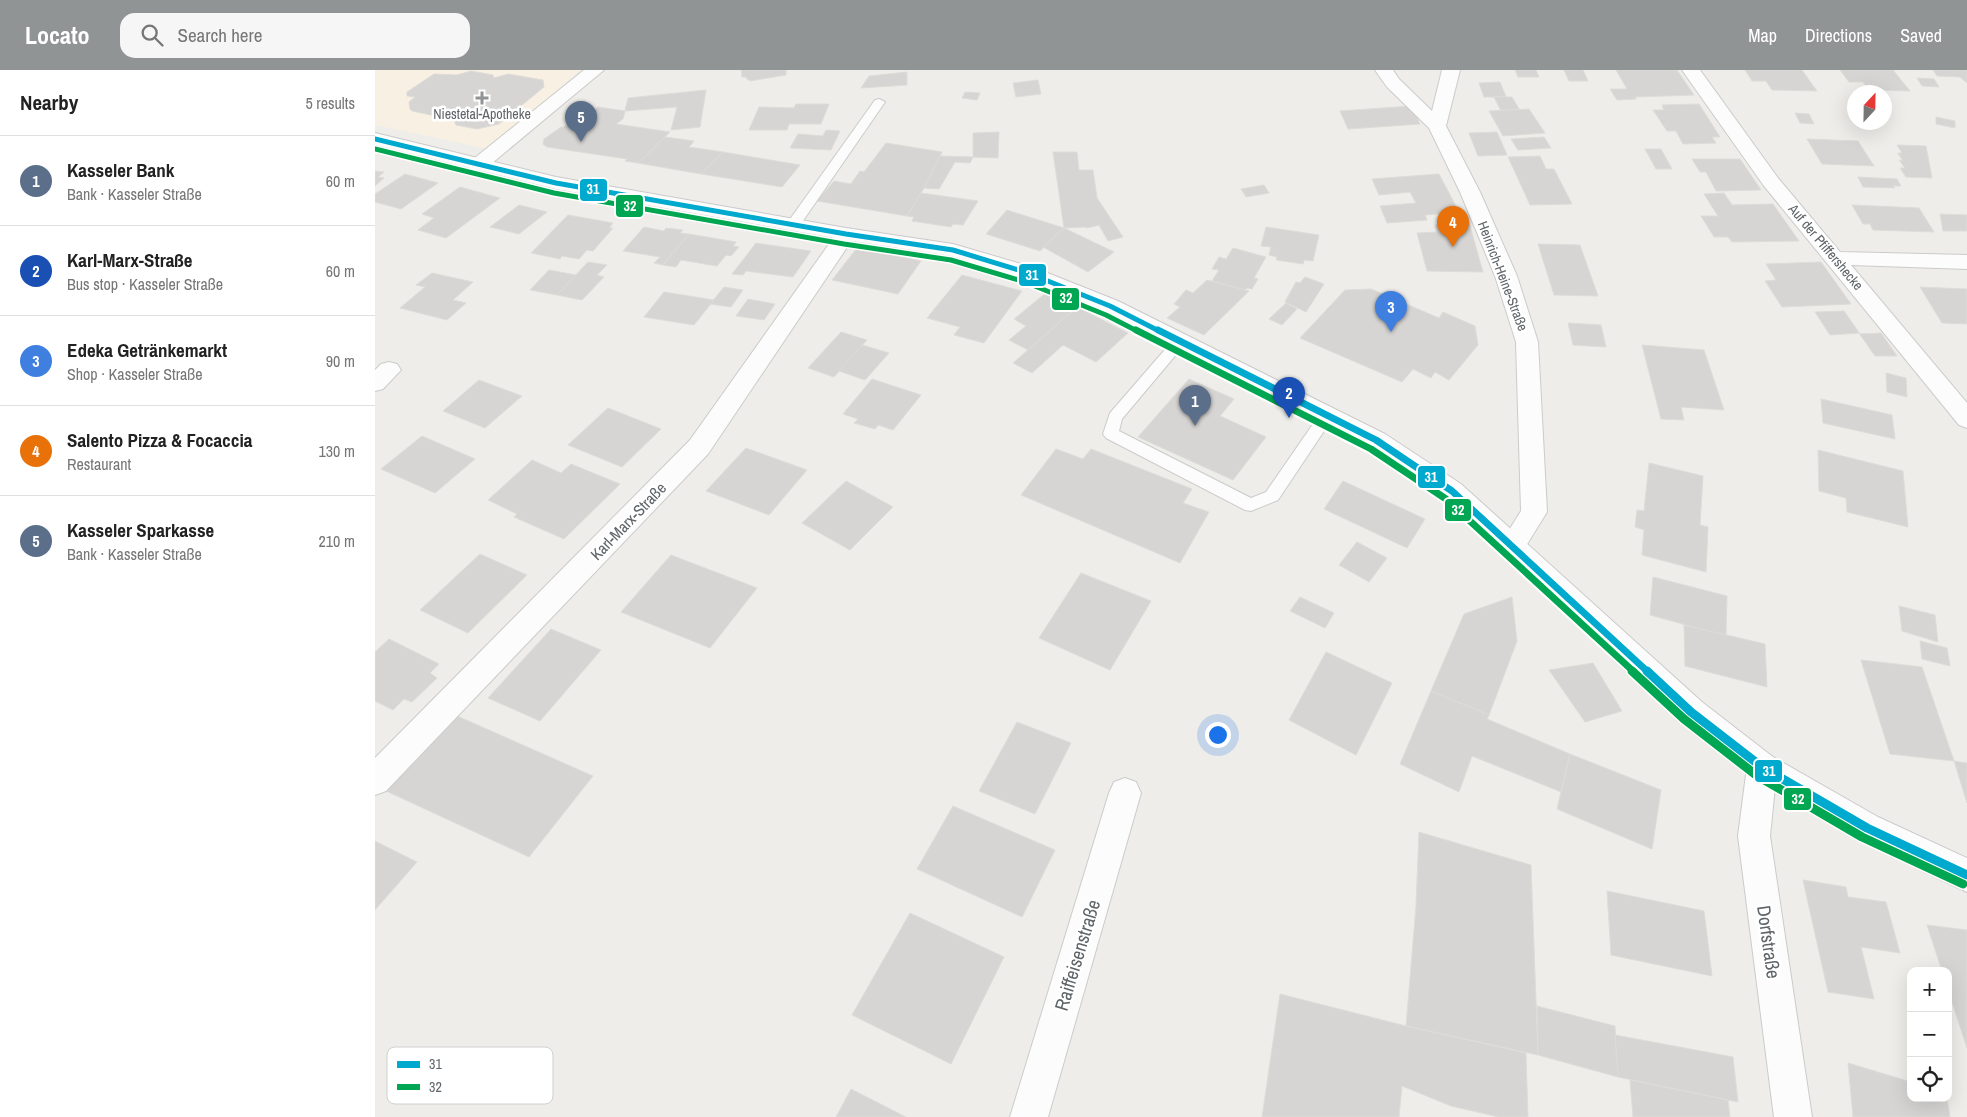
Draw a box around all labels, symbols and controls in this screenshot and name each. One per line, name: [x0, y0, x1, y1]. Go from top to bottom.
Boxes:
search box: [120, 13, 470, 58]
text: Locato: [25, 19, 90, 51]
icon: search: [138, 21, 166, 49]
text: Search here: [178, 22, 262, 48]
text: Map: [1748, 23, 1777, 48]
text: Directions: [1805, 23, 1872, 48]
text: Saved: [1900, 23, 1942, 48]
north arrow: [1847, 85, 1892, 130]
text: Nearby: [20, 88, 78, 117]
text: 5 results: [305, 92, 355, 114]
marker: Niestetal-Apotheke: [476, 92, 488, 104]
pin: 5: [565, 101, 597, 142]
place label: Niestetal-Apotheke: [433, 105, 531, 123]
text: Kasseler Bank: [67, 157, 174, 183]
text: 1: [32, 170, 40, 192]
text: 60 m: [326, 170, 355, 192]
line badge: 31: [579, 178, 608, 202]
text: 31: [587, 180, 600, 198]
text: Bank · Kasseler Straße: [67, 183, 202, 205]
line badge: 32: [615, 194, 644, 218]
text: 32: [624, 197, 636, 215]
street label: Auf der Pfiffershecke: [1784, 199, 1867, 294]
pin: 4: [1437, 206, 1469, 247]
street label: Heinrich-Heine-Straße: [1474, 219, 1532, 333]
text: Karl-Marx-Straße: [67, 247, 193, 273]
text: 2: [32, 260, 40, 282]
text: 60 m: [326, 260, 355, 282]
line badge: 31: [1018, 263, 1047, 287]
text: 31: [1026, 266, 1039, 284]
text: Bus stop · Kasseler Straße: [67, 273, 223, 295]
line badge: 32: [1051, 287, 1080, 311]
text: 32: [1060, 289, 1072, 307]
pin: 3: [1375, 291, 1407, 332]
text: Edeka Getränkemarkt: [67, 337, 227, 363]
text: 3: [32, 350, 40, 372]
text: 90 m: [326, 350, 355, 372]
text: Shop · Kasseler Straße: [67, 363, 203, 385]
pin: 2: [1273, 377, 1305, 418]
pin: 1: [1179, 385, 1211, 426]
text: Salento Pizza & Focaccia: [67, 427, 252, 453]
text: 4: [32, 440, 40, 462]
text: 130 m: [319, 440, 355, 462]
text: Restaurant: [67, 453, 131, 475]
line badge: 31: [1417, 465, 1446, 489]
text: 31: [1425, 468, 1438, 486]
street label: Karl-Marx-Straße: [585, 477, 671, 565]
line badge: 32: [1444, 498, 1472, 522]
text: 32: [1452, 501, 1464, 519]
text: Kasseler Sparkasse: [67, 517, 214, 543]
text: 5: [32, 530, 40, 552]
text: 210 m: [319, 530, 355, 552]
text: Bank · Kasseler Straße: [67, 543, 202, 565]
your location: [1205, 722, 1231, 748]
line badge: 31: [1754, 759, 1783, 783]
text: 31: [1763, 762, 1776, 780]
line badge: 32: [1783, 787, 1812, 811]
text: 32: [1792, 790, 1804, 808]
street label: Raiffeisenstraße: [1048, 896, 1106, 1014]
street label: Dorfstraße: [1751, 904, 1787, 980]
map controls: [1907, 967, 1952, 1102]
button: +: [1907, 967, 1952, 1012]
button: −: [1907, 1012, 1952, 1057]
legend: [387, 1047, 553, 1104]
text: 31: [429, 1055, 442, 1073]
button: locate: [1907, 1057, 1952, 1102]
text: 32: [429, 1078, 442, 1096]

